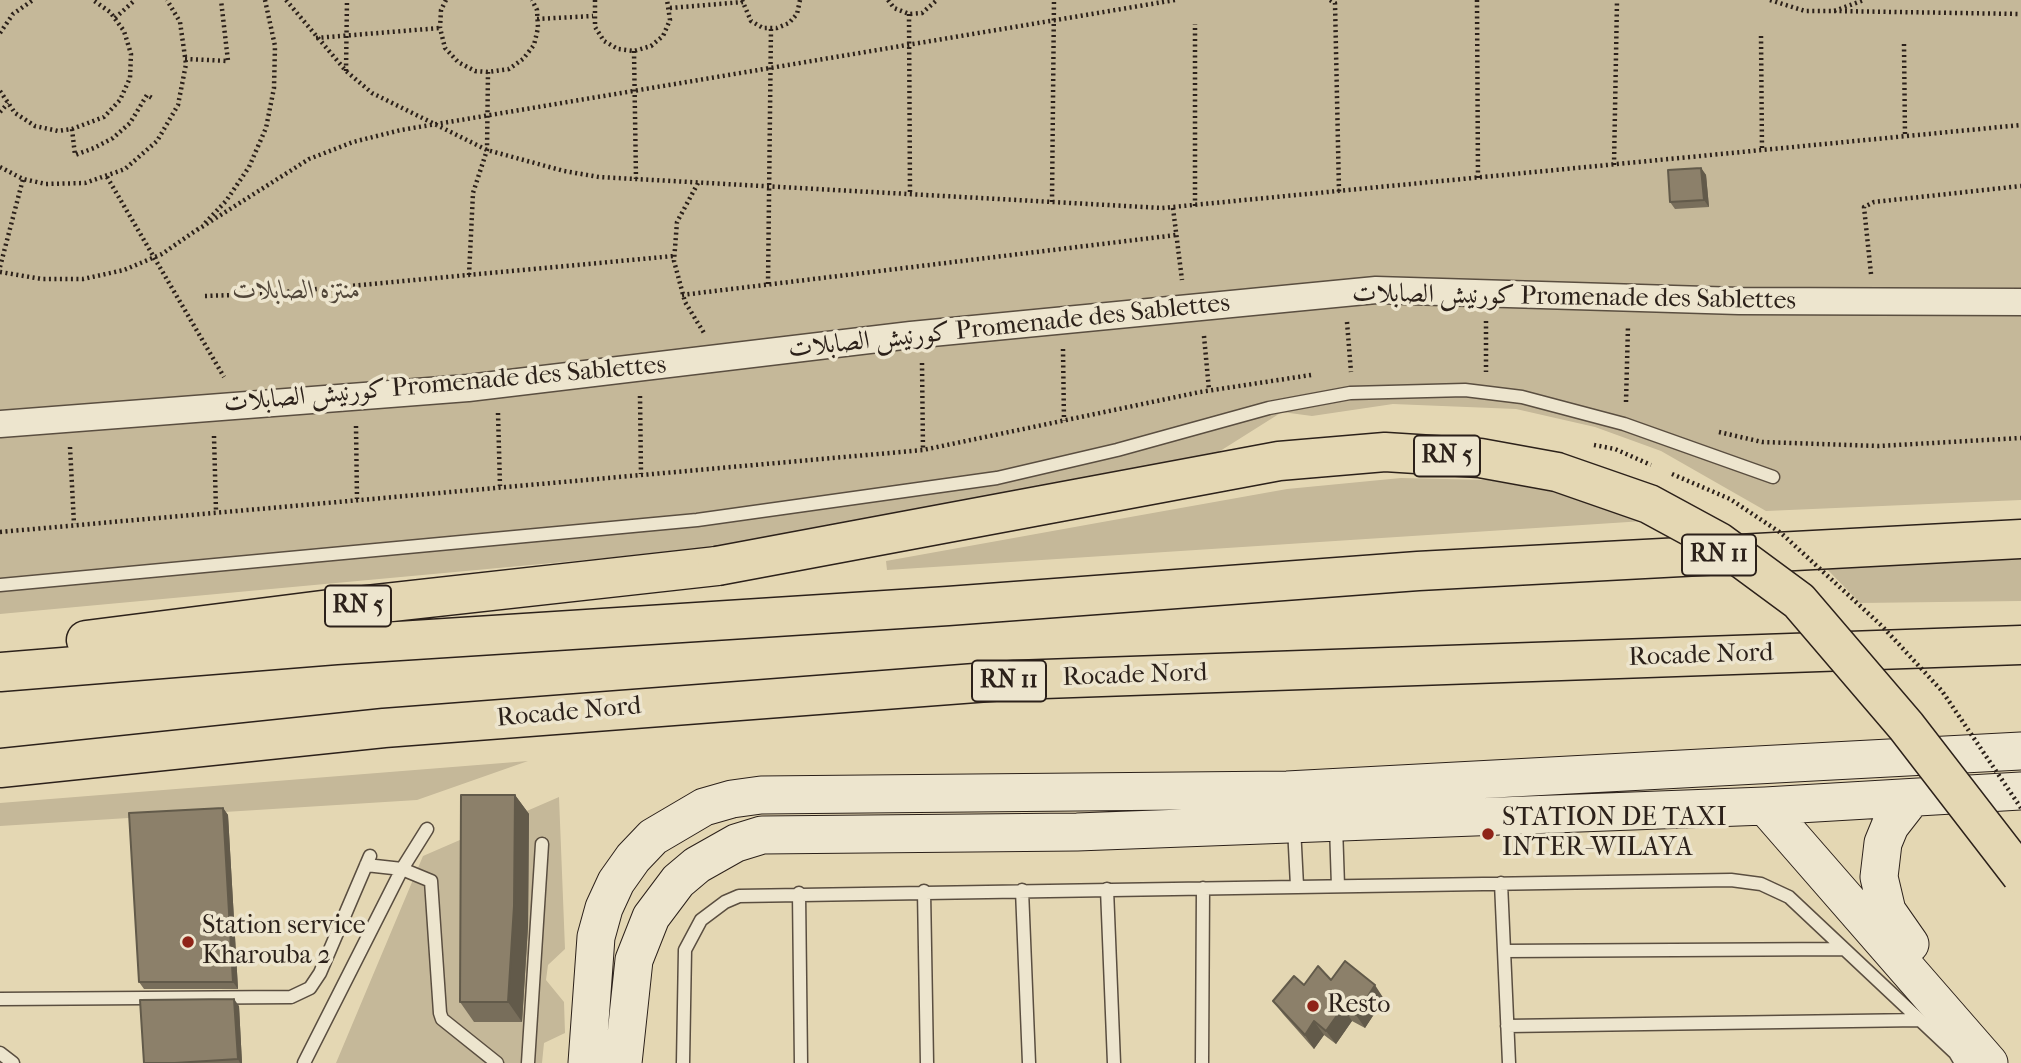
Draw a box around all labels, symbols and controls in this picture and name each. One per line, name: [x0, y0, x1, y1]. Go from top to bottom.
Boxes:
park label: منتزه الصابلات: [233, 276, 361, 308]
street label: كورنيش الصابلات Promenade des Sablettes: [1352, 279, 1796, 317]
street label: كورنيش الصابلات Promenade des Sablettes: [787, 288, 1231, 366]
street label: كورنيش الصابلات Promenade des Sablettes: [222, 350, 668, 420]
road number: RN 5: [1414, 435, 1480, 476]
road number: RN 11: [1682, 534, 1756, 576]
road number: RN 5: [325, 586, 391, 626]
street label: Rocade Nord: [1628, 638, 1774, 674]
street label: Rocade Nord: [1062, 658, 1208, 694]
road number: RN 11: [972, 660, 1046, 702]
street label: Rocade Nord: [495, 691, 643, 735]
place label: STATION DE TAXI INTER-WILAYA: [1502, 803, 1727, 864]
marker: STATION DE TAXI INTER-WILAYA: [1480, 826, 1496, 842]
place label: Station service Kharouba 2: [202, 911, 366, 972]
marker: Station service Kharouba 2: [180, 934, 196, 950]
place label: Resto: [1327, 990, 1390, 1022]
marker: Resto: [1305, 998, 1321, 1014]

